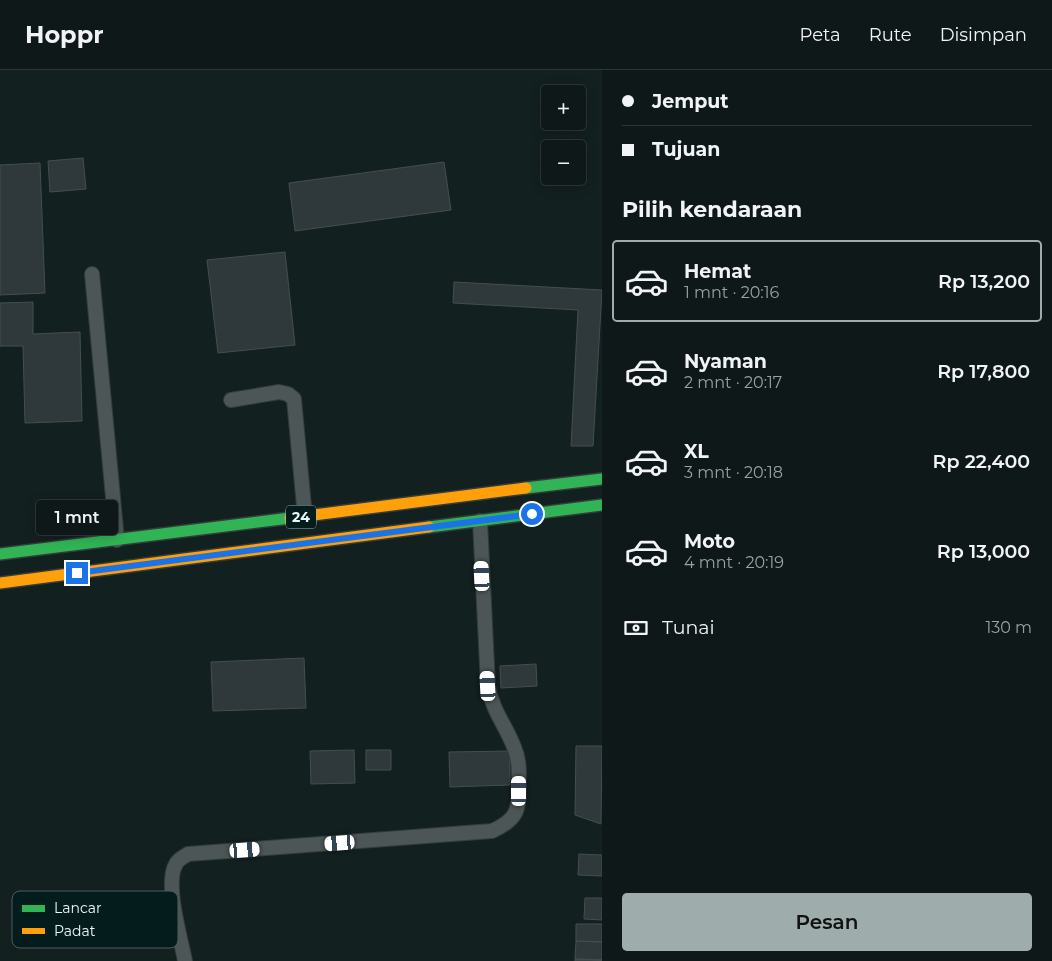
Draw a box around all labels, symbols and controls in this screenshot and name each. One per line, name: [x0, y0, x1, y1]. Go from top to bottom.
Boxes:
text: Hoppr: [25, 20, 104, 49]
text: Peta: [800, 24, 841, 46]
text: Rute: [869, 24, 912, 46]
text: Disimpan: [940, 24, 1027, 46]
map controls: [541, 85, 586, 185]
button: +: [541, 85, 586, 130]
text: Jemput: [652, 90, 729, 113]
text: Tujuan: [652, 138, 720, 161]
button: −: [541, 140, 586, 185]
text: Pilih kendaraan: [622, 196, 802, 223]
icon: car: [624, 259, 669, 304]
text: Hemat: [684, 260, 751, 283]
text: Rp 13,200: [938, 270, 1030, 293]
text: 1 mnt · 20:16: [684, 283, 779, 302]
icon: car: [624, 349, 669, 394]
text: Nyaman: [684, 350, 767, 373]
text: Rp 17,800: [937, 360, 1030, 383]
text: 2 mnt · 20:17: [684, 373, 782, 392]
icon: car: [624, 439, 669, 484]
text: XL: [684, 440, 709, 463]
text: Rp 22,400: [933, 450, 1030, 473]
text: 3 mnt · 20:18: [684, 463, 783, 482]
callout: 1 mnt: [36, 500, 118, 536]
route start: [521, 503, 543, 525]
road number: 24: [286, 506, 316, 528]
text: 1 mnt: [54, 508, 100, 527]
icon: car: [624, 529, 669, 574]
text: Moto: [684, 530, 735, 553]
text: Rp 13,000: [937, 540, 1030, 563]
text: 4 mnt · 20:19: [684, 553, 784, 572]
car: [473, 561, 490, 591]
route end: [66, 562, 88, 584]
icon: cash: [622, 614, 650, 642]
text: Tunai: [662, 616, 715, 639]
text: 130 m: [985, 618, 1032, 637]
car: [479, 671, 496, 701]
car: [511, 776, 526, 806]
car: [324, 834, 355, 852]
car: [229, 841, 260, 859]
legend: [12, 891, 178, 948]
button: Pesan: [622, 893, 1032, 951]
text: Lancar: [54, 899, 102, 917]
text: Padat: [54, 922, 96, 940]

